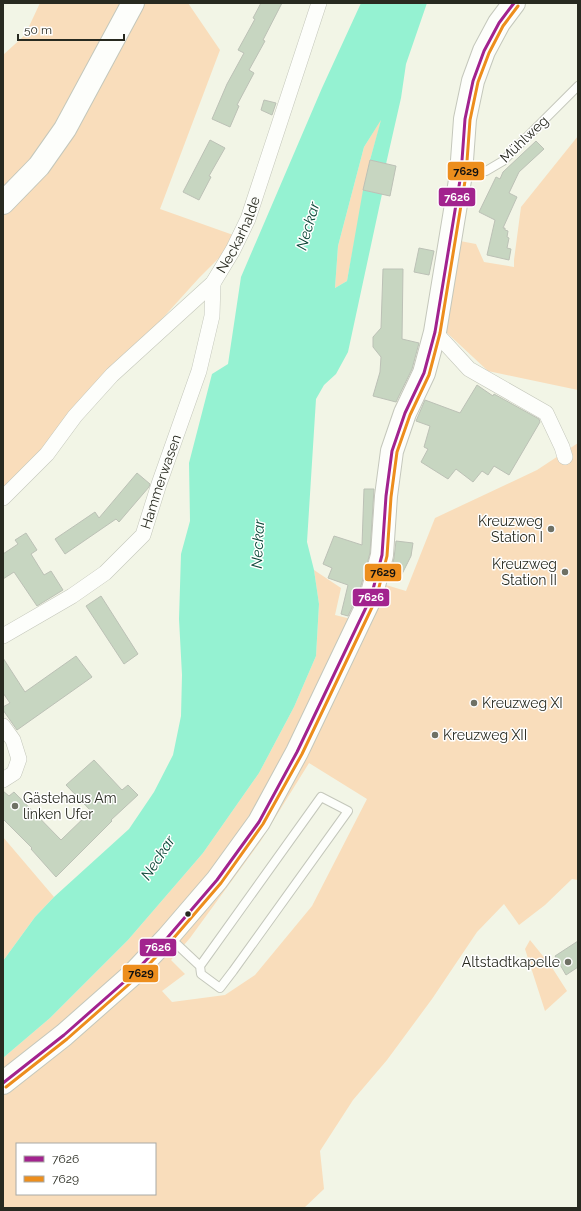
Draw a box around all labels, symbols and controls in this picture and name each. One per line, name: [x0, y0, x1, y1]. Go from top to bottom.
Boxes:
scale bar: [18, 16, 124, 42]
text: 50 m: [24, 23, 52, 37]
street label: Mühlweg: [497, 112, 551, 166]
line badge: 7629: [447, 161, 485, 181]
text: 7629: [453, 165, 479, 178]
line badge: 7626: [438, 187, 476, 207]
text: 7626: [444, 191, 470, 204]
street label: Neckarhalde: [213, 194, 263, 276]
water label: Neckar: [293, 199, 324, 252]
street label: Hammerwasen: [137, 432, 184, 531]
place label: Kreuzweg Station I: [478, 513, 543, 545]
water label: Neckar: [248, 518, 268, 569]
marker: Kreuzweg Station I: [546, 524, 556, 534]
place label: Kreuzweg Station II: [492, 556, 557, 588]
line badge: 7629: [364, 563, 402, 582]
text: 7629: [370, 566, 396, 579]
marker: Kreuzweg Station II: [560, 567, 570, 577]
line badge: 7626: [352, 588, 390, 607]
text: 7626: [358, 591, 384, 604]
place label: Kreuzweg XI: [482, 695, 563, 711]
marker: Kreuzweg XI: [469, 698, 479, 708]
place label: Kreuzweg XII: [443, 727, 527, 743]
marker: Kreuzweg XII: [430, 730, 440, 740]
place label: Gästehaus Am linken Ufer: [23, 790, 117, 822]
marker: Gästehaus Am linken Ufer: [10, 801, 20, 811]
water label: Neckar: [137, 832, 179, 883]
unlabelled marker: [183, 909, 193, 919]
line badge: 7626: [139, 938, 177, 957]
text: 7626: [145, 941, 171, 954]
place label: Altstadtkapelle: [462, 954, 560, 970]
marker: Altstadtkapelle: [563, 957, 573, 967]
line badge: 7629: [122, 964, 159, 983]
text: 7629: [128, 967, 154, 980]
legend: [16, 1143, 156, 1195]
text: 7626: [52, 1152, 79, 1166]
text: 7629: [52, 1172, 79, 1186]

